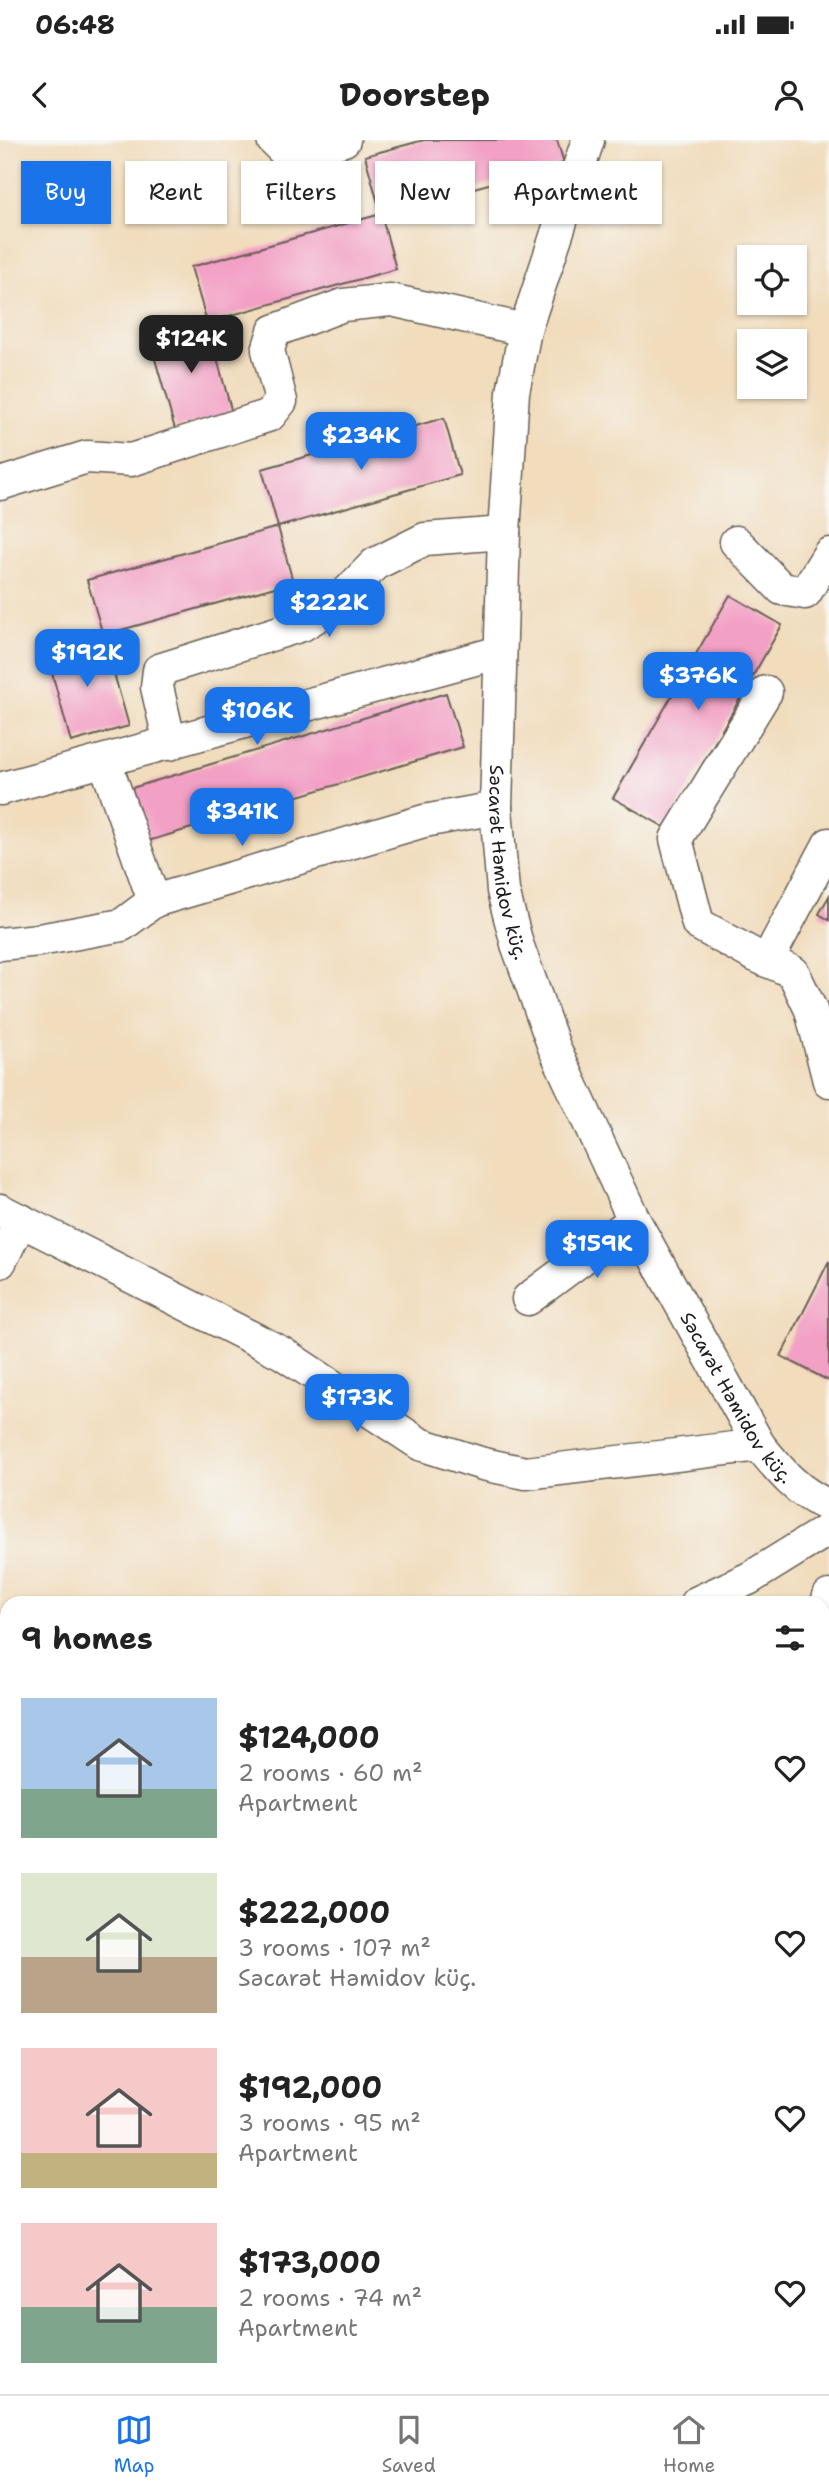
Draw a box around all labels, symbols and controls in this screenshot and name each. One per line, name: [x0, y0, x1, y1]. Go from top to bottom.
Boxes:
text: 06:48: [35, 7, 115, 42]
text: Doorstep: [339, 73, 490, 116]
icon: back: [21, 76, 59, 114]
icon: person: [770, 76, 808, 114]
chip: Buy: [21, 161, 111, 224]
chip: Rent: [125, 161, 227, 224]
chip: Filters: [241, 161, 361, 224]
chip: New: [375, 161, 475, 224]
chip: Apartment: [489, 161, 662, 224]
map controls: [737, 245, 807, 399]
button: locate: [737, 245, 807, 315]
pin: $124K: [142, 316, 240, 375]
text: $124K: [155, 323, 227, 353]
button: layers: [737, 329, 807, 399]
pin: $234K: [312, 412, 410, 472]
text: $234K: [322, 420, 400, 450]
pin: $222K: [280, 580, 378, 639]
text: $222K: [290, 587, 368, 617]
pin: $192K: [38, 630, 136, 689]
text: $192K: [51, 637, 123, 667]
pin: $376K: [649, 652, 747, 712]
text: $376K: [659, 660, 737, 690]
pin: $106K: [208, 688, 306, 747]
text: $106K: [221, 695, 293, 725]
street label: Səcarət Həmidov küç.: [483, 764, 534, 963]
pin: $341K: [193, 788, 291, 848]
text: $341K: [206, 796, 278, 826]
pin: $159K: [548, 1220, 646, 1280]
text: $159K: [561, 1228, 633, 1258]
street label: Səcarət Həmidov küç.: [675, 1307, 798, 1489]
pin: $173K: [308, 1374, 406, 1434]
text: $173K: [321, 1382, 393, 1412]
text: 9 homes: [21, 1618, 153, 1659]
icon: filters: [771, 1619, 809, 1657]
text: $124,000: [238, 1717, 380, 1758]
icon: home: [77, 1726, 161, 1810]
icon: heart: [771, 1749, 809, 1787]
text: 2 rooms · 60 m²: [238, 1758, 423, 1788]
text: Apartment: [238, 1788, 358, 1818]
text: $222,000: [238, 1892, 390, 1933]
icon: home: [77, 1901, 161, 1985]
icon: heart: [771, 1924, 809, 1962]
text: 3 rooms · 107 m²: [238, 1933, 431, 1963]
text: Səcarət Həmidov küç.: [238, 1963, 476, 1993]
text: $192,000: [238, 2067, 382, 2108]
icon: home: [77, 2076, 161, 2160]
icon: heart: [771, 2099, 809, 2137]
text: 3 rooms · 95 m²: [238, 2108, 421, 2138]
text: Apartment: [238, 2138, 358, 2168]
text: $173,000: [238, 2242, 381, 2283]
icon: home: [77, 2251, 161, 2335]
icon: heart: [771, 2274, 809, 2312]
text: 2 rooms · 74 m²: [238, 2283, 422, 2313]
text: Apartment: [238, 2313, 358, 2343]
tab: Map: [114, 2411, 154, 2478]
tab: Saved: [382, 2411, 436, 2478]
tab: Home: [663, 2411, 715, 2478]

